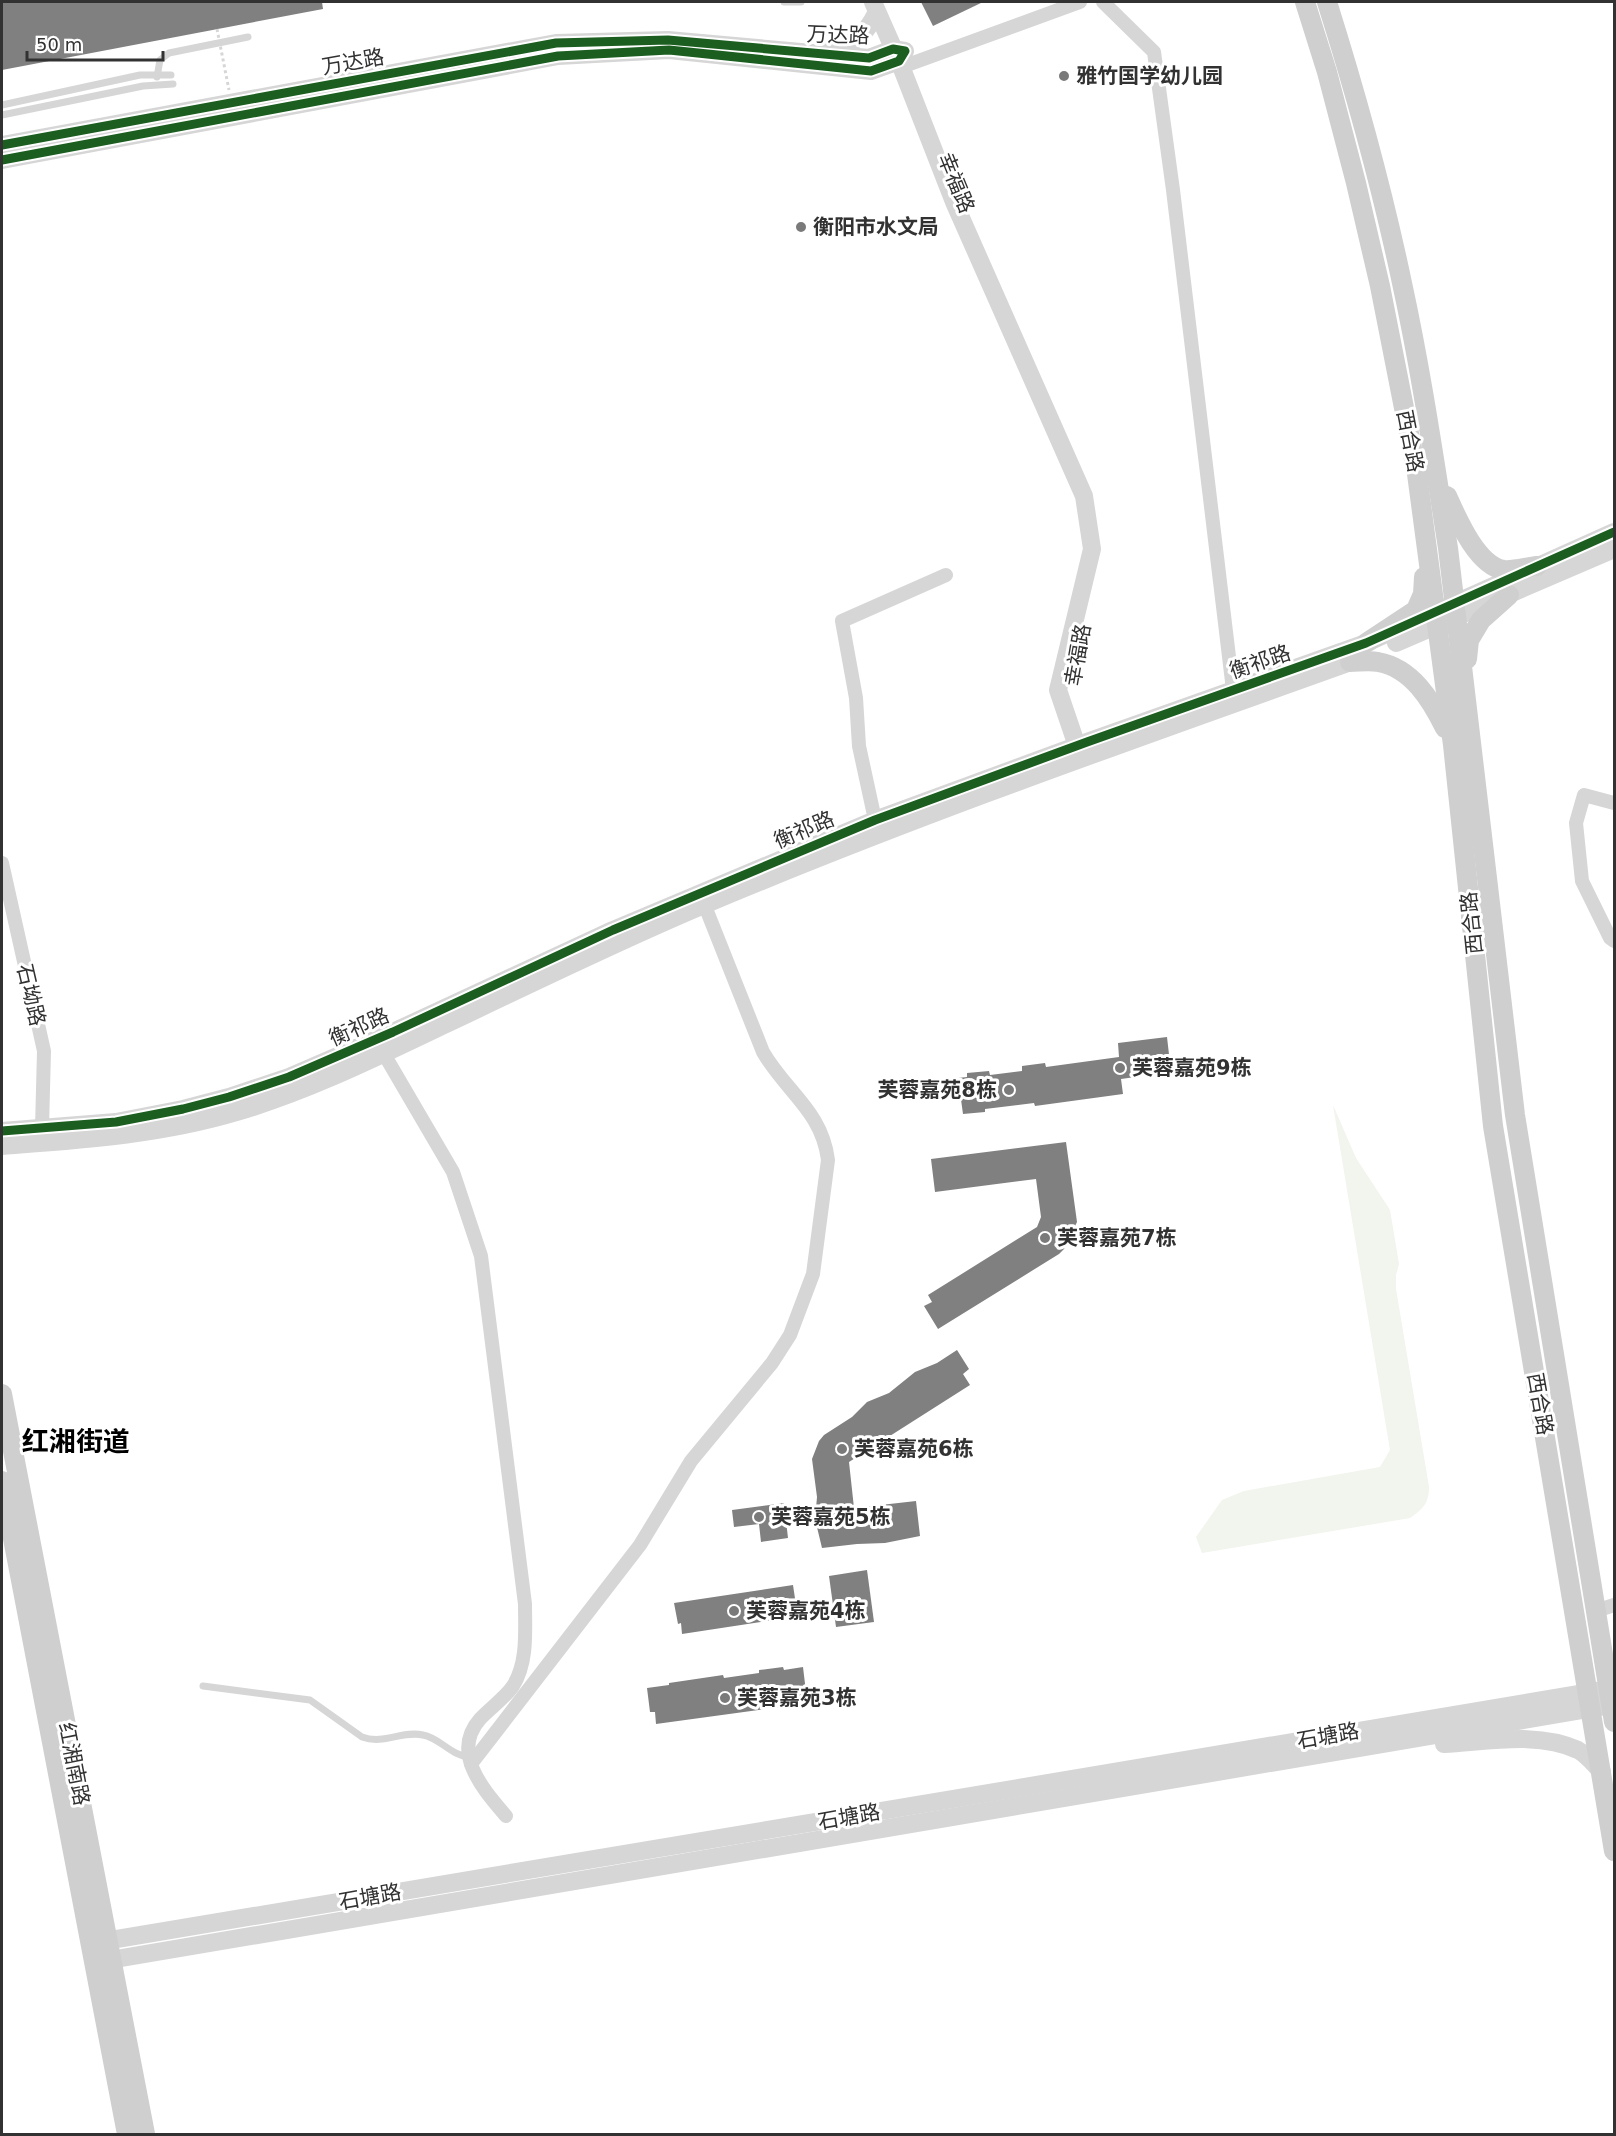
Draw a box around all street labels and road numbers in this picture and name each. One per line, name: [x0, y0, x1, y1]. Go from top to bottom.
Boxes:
street label: 万达路: [806, 22, 870, 48]
street label: 万达路: [320, 45, 386, 79]
street label: 幸福路: [933, 149, 979, 217]
street label: 西合路: [1392, 408, 1428, 474]
street label: 幸福路: [1061, 622, 1095, 688]
street label: 衡祁路: [1226, 640, 1294, 684]
street label: 衡祁路: [770, 807, 838, 853]
street label: 西合路: [1457, 890, 1487, 956]
street label: 石坳路: [12, 962, 50, 1028]
street label: 衡祁路: [325, 1003, 393, 1051]
street label: 西合路: [1523, 1371, 1557, 1437]
street label: 石塘路: [1295, 1719, 1361, 1753]
street label: 红湘南路: [54, 1720, 94, 1808]
street label: 石塘路: [816, 1800, 882, 1834]
street label: 石塘路: [337, 1880, 403, 1914]

